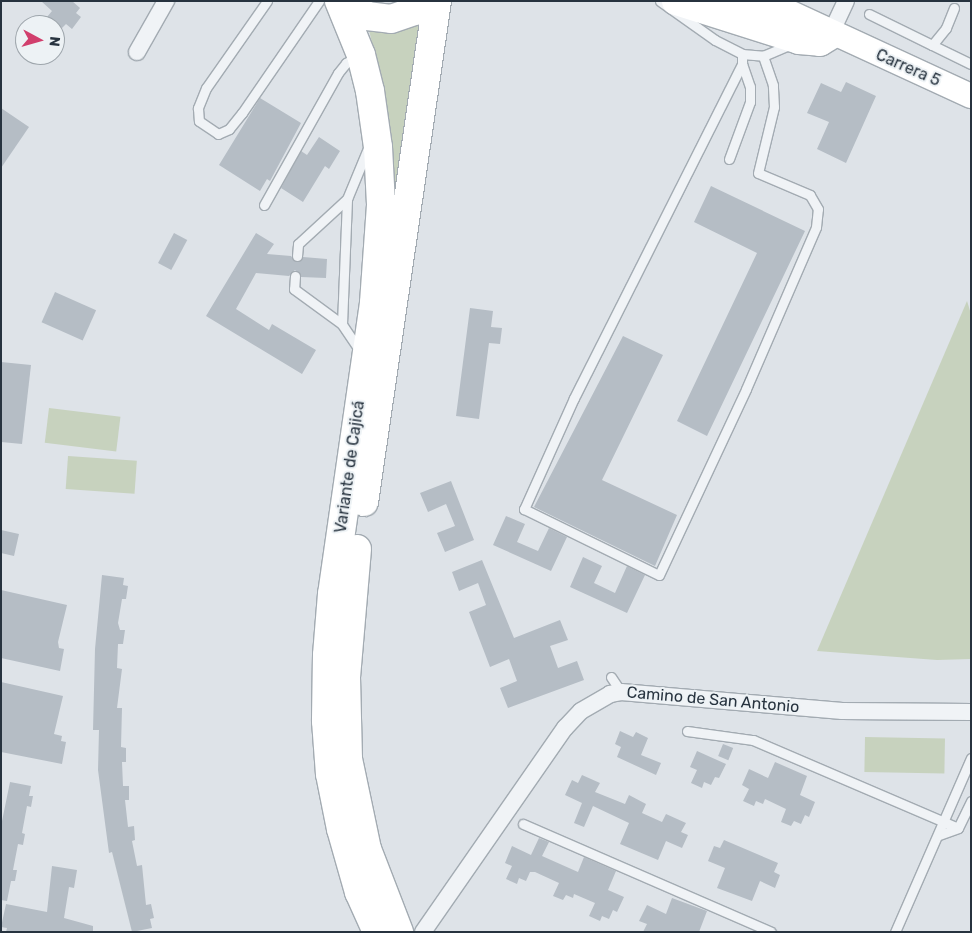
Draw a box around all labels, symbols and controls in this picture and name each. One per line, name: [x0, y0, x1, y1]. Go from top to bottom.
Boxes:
north arrow: [15, 15, 65, 65]
text: N: [45, 36, 63, 47]
street label: Carrera 5: [873, 45, 943, 91]
street label: Variante de Cajicá: [331, 400, 369, 534]
street label: Camino de San Antonio: [626, 683, 800, 717]

